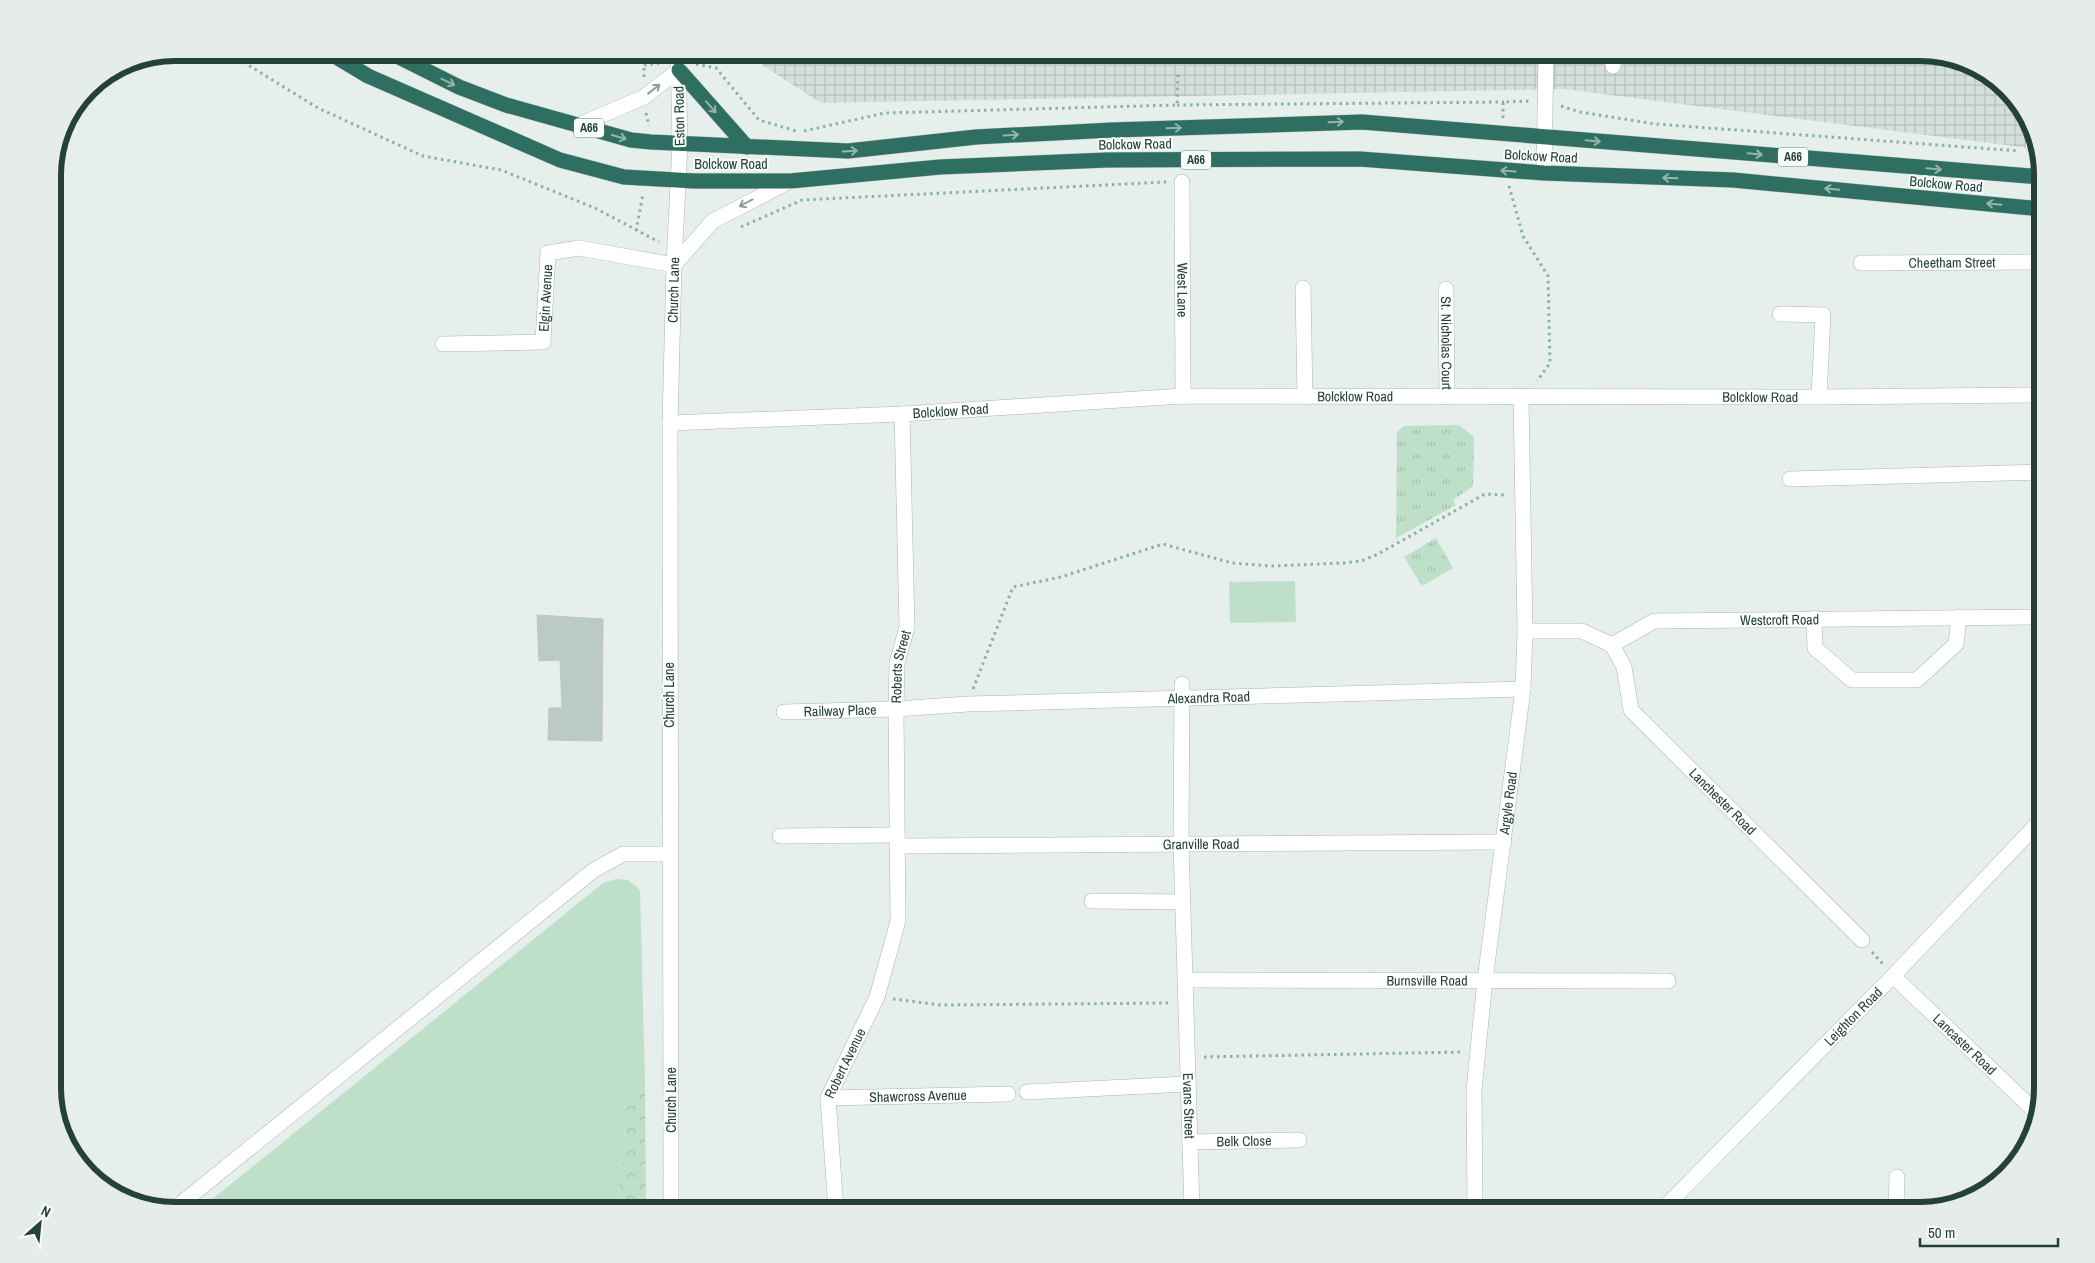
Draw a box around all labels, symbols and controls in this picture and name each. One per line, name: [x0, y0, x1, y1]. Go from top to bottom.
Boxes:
one-way arrow: [441, 77, 456, 87]
one-way arrow: [647, 84, 660, 95]
street label: Eston Road: [669, 86, 689, 146]
one-way arrow: [705, 100, 717, 113]
one-way arrow: [1328, 118, 1344, 127]
road number: A66: [574, 119, 604, 138]
one-way arrow: [1165, 123, 1181, 132]
one-way arrow: [1003, 130, 1019, 139]
one-way arrow: [611, 132, 627, 142]
street label: Bolckow Road: [1098, 134, 1172, 154]
one-way arrow: [1585, 136, 1601, 145]
street label: Bolckow Road: [1504, 145, 1578, 167]
one-way arrow: [841, 146, 857, 155]
road number: A66: [1778, 148, 1808, 166]
one-way arrow: [1747, 149, 1763, 159]
road number: A66: [1181, 150, 1211, 170]
street label: Bolckow Road: [694, 155, 768, 173]
one-way arrow: [1926, 164, 1942, 173]
one-way arrow: [1500, 166, 1516, 176]
street label: Bolckow Road: [1909, 172, 1983, 196]
one-way arrow: [1662, 173, 1678, 183]
one-way arrow: [1824, 185, 1840, 194]
one-way arrow: [739, 198, 754, 208]
one-way arrow: [1986, 200, 2002, 209]
street label: Cheetham Street: [1908, 253, 1996, 272]
street label: Church Lane: [664, 257, 683, 323]
street label: West Lane: [1173, 263, 1192, 317]
street label: Elgin Avenue: [535, 264, 556, 332]
street label: St. Nicholas Court: [1437, 296, 1456, 390]
street label: Bolcklow Road: [1317, 387, 1393, 405]
street label: Bolcklow Road: [1722, 388, 1798, 406]
street label: Bolcklow Road: [912, 399, 989, 422]
street label: Westcroft Road: [1740, 610, 1819, 629]
street label: Roberts Street: [887, 628, 915, 704]
street label: Church Lane: [660, 662, 678, 728]
street label: Alexandra Road: [1166, 687, 1250, 708]
street label: Railway Place: [803, 701, 877, 720]
street label: Lanchester Road: [1685, 764, 1760, 839]
street label: Argyle Road: [1495, 771, 1521, 837]
street label: Granville Road: [1163, 835, 1239, 853]
street label: Burnsville Road: [1386, 971, 1468, 990]
street label: Leighton Road: [1820, 983, 1886, 1050]
street label: Lancaster Road: [1929, 1010, 2000, 1079]
street label: Robert Avenue: [820, 1025, 870, 1101]
street label: Church Lane: [662, 1067, 680, 1133]
street label: Evans Street: [1179, 1073, 1199, 1139]
street label: Shawcross Avenue: [869, 1086, 967, 1106]
street label: Belk Close: [1216, 1132, 1272, 1151]
north arrow: [15, 1198, 65, 1248]
text: N: [38, 1202, 54, 1221]
scale bar: [1920, 1216, 2058, 1248]
text: 50 m: [1928, 1222, 1955, 1243]

